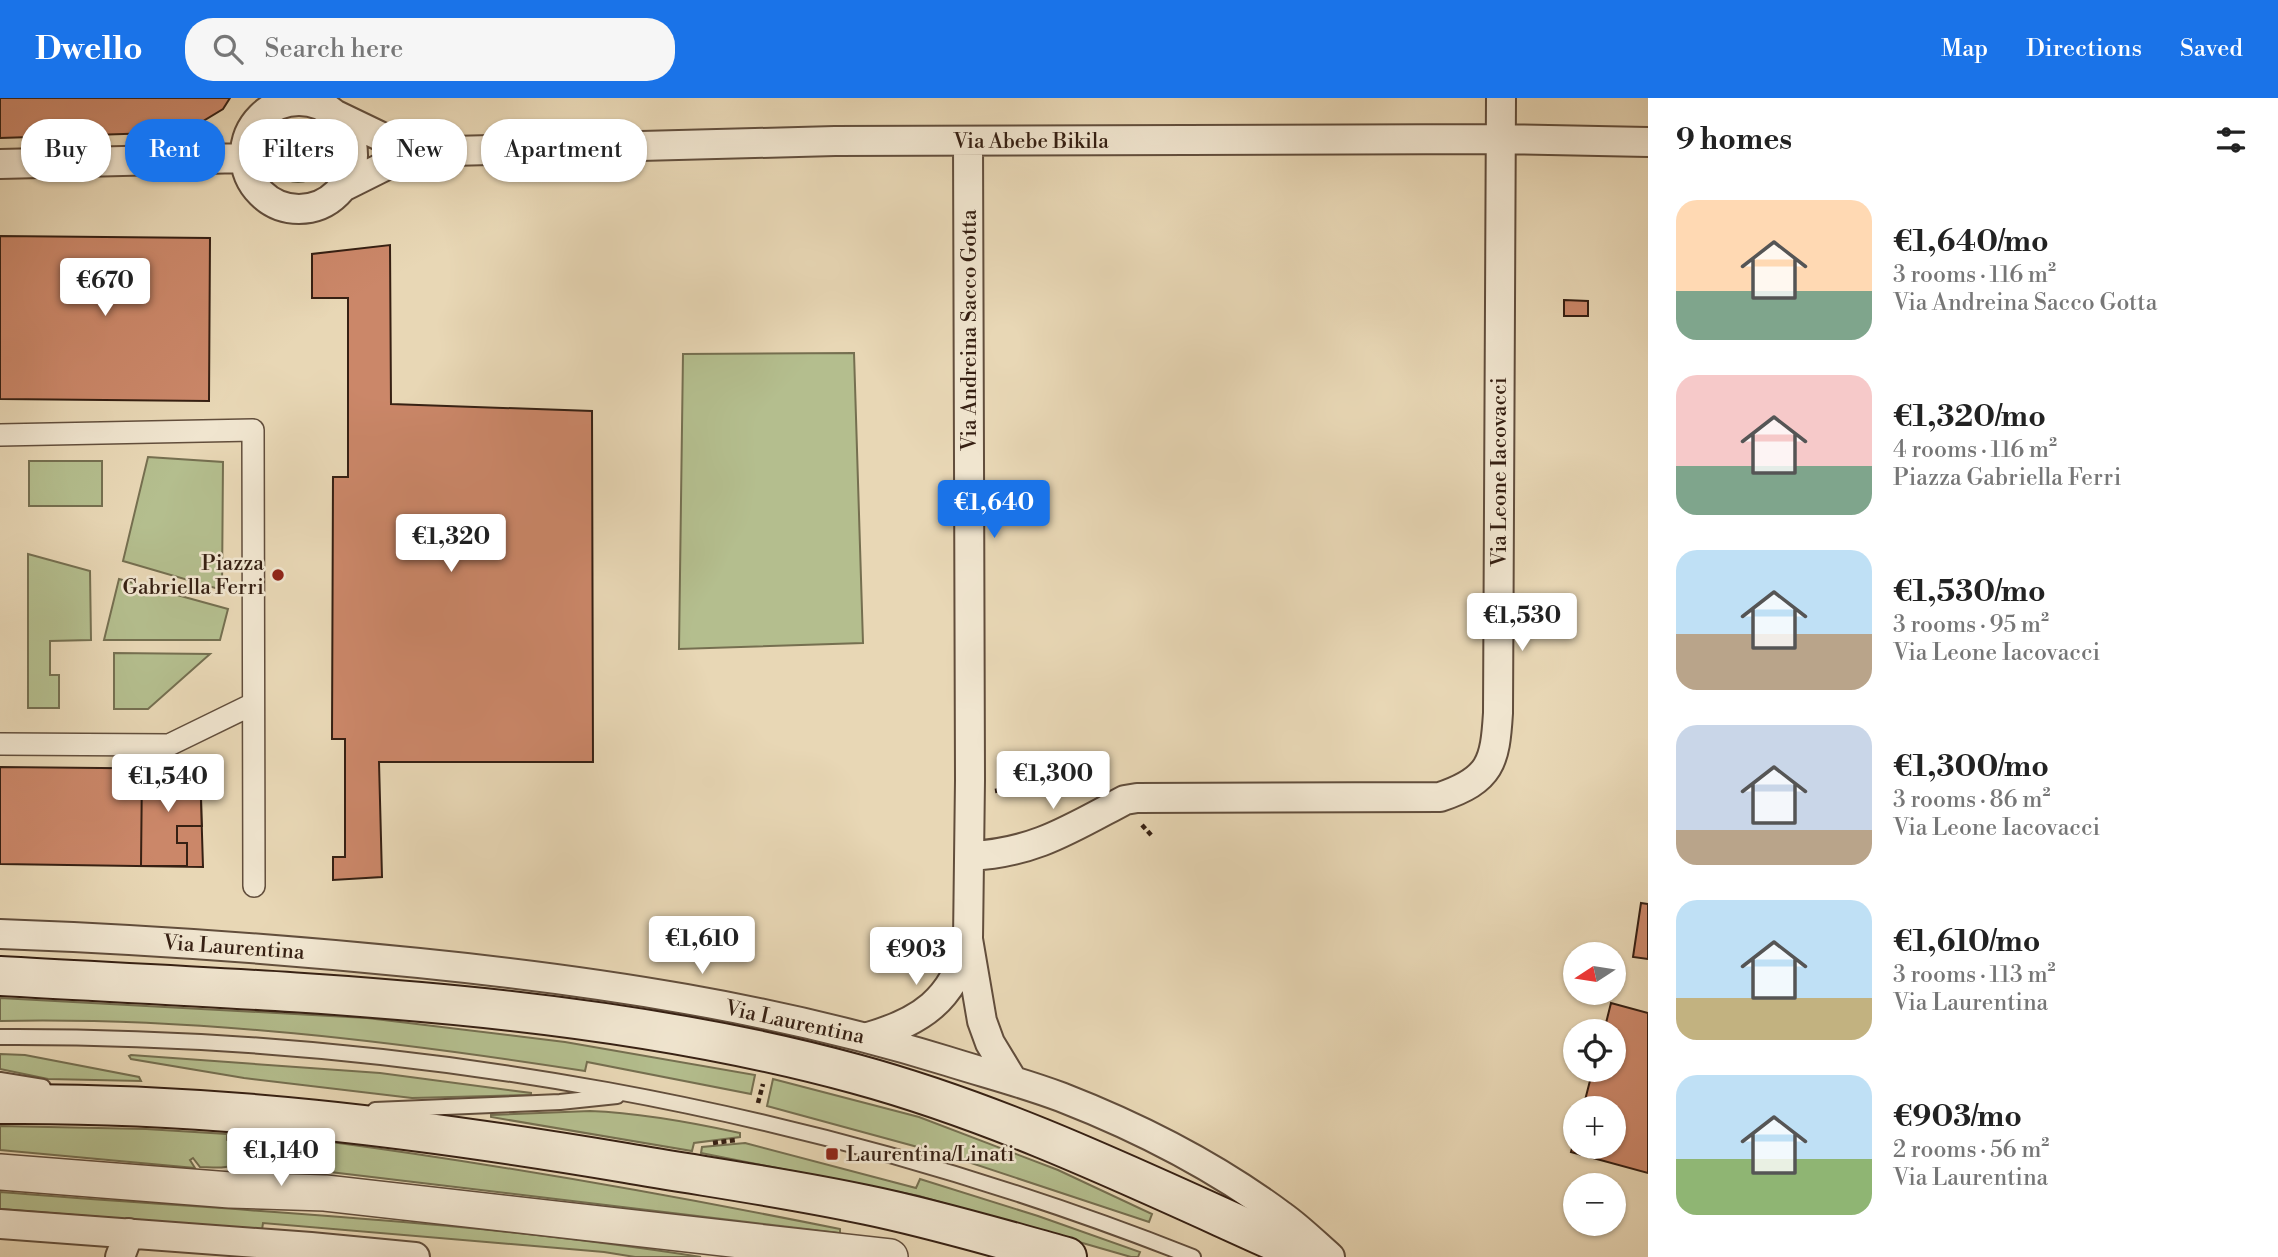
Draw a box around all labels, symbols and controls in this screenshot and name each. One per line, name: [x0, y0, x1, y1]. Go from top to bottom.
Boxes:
search box: [185, 18, 675, 81]
text: Dwello: [35, 29, 143, 70]
icon: search: [209, 30, 247, 68]
text: Search here: [265, 33, 403, 65]
text: Map: [1941, 34, 1988, 64]
text: Directions: [2026, 34, 2142, 64]
text: Saved: [2180, 34, 2243, 64]
chip: Buy: [21, 119, 111, 182]
chip: Rent: [125, 119, 225, 182]
chip: Filters: [239, 119, 358, 182]
chip: New: [372, 119, 467, 182]
chip: Apartment: [481, 119, 647, 182]
text: 9 homes: [1676, 121, 1792, 159]
icon: filters: [2212, 121, 2250, 159]
street label: Via Abebe Bikila: [952, 129, 1109, 155]
street label: Via Andreina Sacco Gotta: [957, 209, 983, 452]
text: €1,640/mo: [1893, 223, 2049, 261]
icon: home: [1732, 228, 1816, 312]
pin: €670: [64, 258, 146, 318]
text: 3 rooms · 116 m²: [1893, 261, 2056, 289]
text: €670: [76, 267, 134, 295]
text: Via Andreina Sacco Gotta: [1893, 289, 2157, 317]
street label: Via Leone Iacovacci: [1487, 377, 1513, 568]
text: €1,320/mo: [1893, 398, 2046, 436]
icon: home: [1732, 403, 1816, 487]
text: 4 rooms · 116 m²: [1893, 436, 2057, 464]
text: Piazza Gabriella Ferri: [1893, 464, 2121, 492]
pin: €1,640: [937, 480, 1051, 540]
text: €1,640: [954, 489, 1034, 517]
pin: €1,320: [394, 514, 508, 574]
text: €1,320: [412, 523, 490, 551]
place label: Piazza Gabriella Ferri: [123, 551, 264, 601]
marker: Piazza Gabriella Ferri: [270, 567, 286, 583]
text: €1,530/mo: [1893, 573, 2046, 611]
icon: home: [1732, 578, 1816, 662]
pin: €1,530: [1465, 594, 1579, 653]
text: €1,530: [1483, 602, 1561, 630]
text: 3 rooms · 95 m²: [1893, 611, 2049, 639]
text: Via Leone Iacovacci: [1893, 639, 2100, 667]
text: €1,300/mo: [1893, 748, 2049, 786]
pin: €1,300: [996, 752, 1110, 811]
icon: home: [1732, 753, 1816, 837]
pin: €1,540: [111, 754, 225, 814]
text: €1,300: [1013, 760, 1093, 788]
text: €1,540: [128, 763, 208, 791]
text: 3 rooms · 86 m²: [1893, 786, 2050, 814]
text: Via Leone Iacovacci: [1893, 814, 2100, 842]
pin: €1,610: [645, 916, 759, 976]
text: €1,610/mo: [1893, 923, 2041, 961]
text: €1,610: [665, 925, 739, 953]
pin: €903: [875, 928, 957, 987]
icon: home: [1732, 928, 1816, 1012]
street label: Via Laurentina: [161, 930, 306, 966]
text: €903: [886, 936, 946, 964]
north arrow: [1563, 942, 1626, 1004]
map controls: [1563, 942, 1626, 1236]
text: 3 rooms · 113 m²: [1893, 961, 2056, 989]
text: Via Laurentina: [1893, 989, 2048, 1017]
street label: Via Laurentina: [722, 995, 867, 1051]
button: locate: [1563, 1019, 1626, 1082]
button: +: [1563, 1096, 1626, 1159]
text: €903/mo: [1893, 1098, 2022, 1136]
icon: home: [1732, 1103, 1816, 1187]
pin: €1,140: [224, 1128, 338, 1188]
text: 2 rooms · 56 m²: [1893, 1136, 2049, 1164]
text: €1,140: [243, 1137, 319, 1165]
place label: Laurentina/Linati: [846, 1142, 1014, 1168]
marker: Laurentina/Linati: [824, 1146, 840, 1162]
text: Via Laurentina: [1893, 1164, 2048, 1192]
button: −: [1563, 1173, 1626, 1236]

